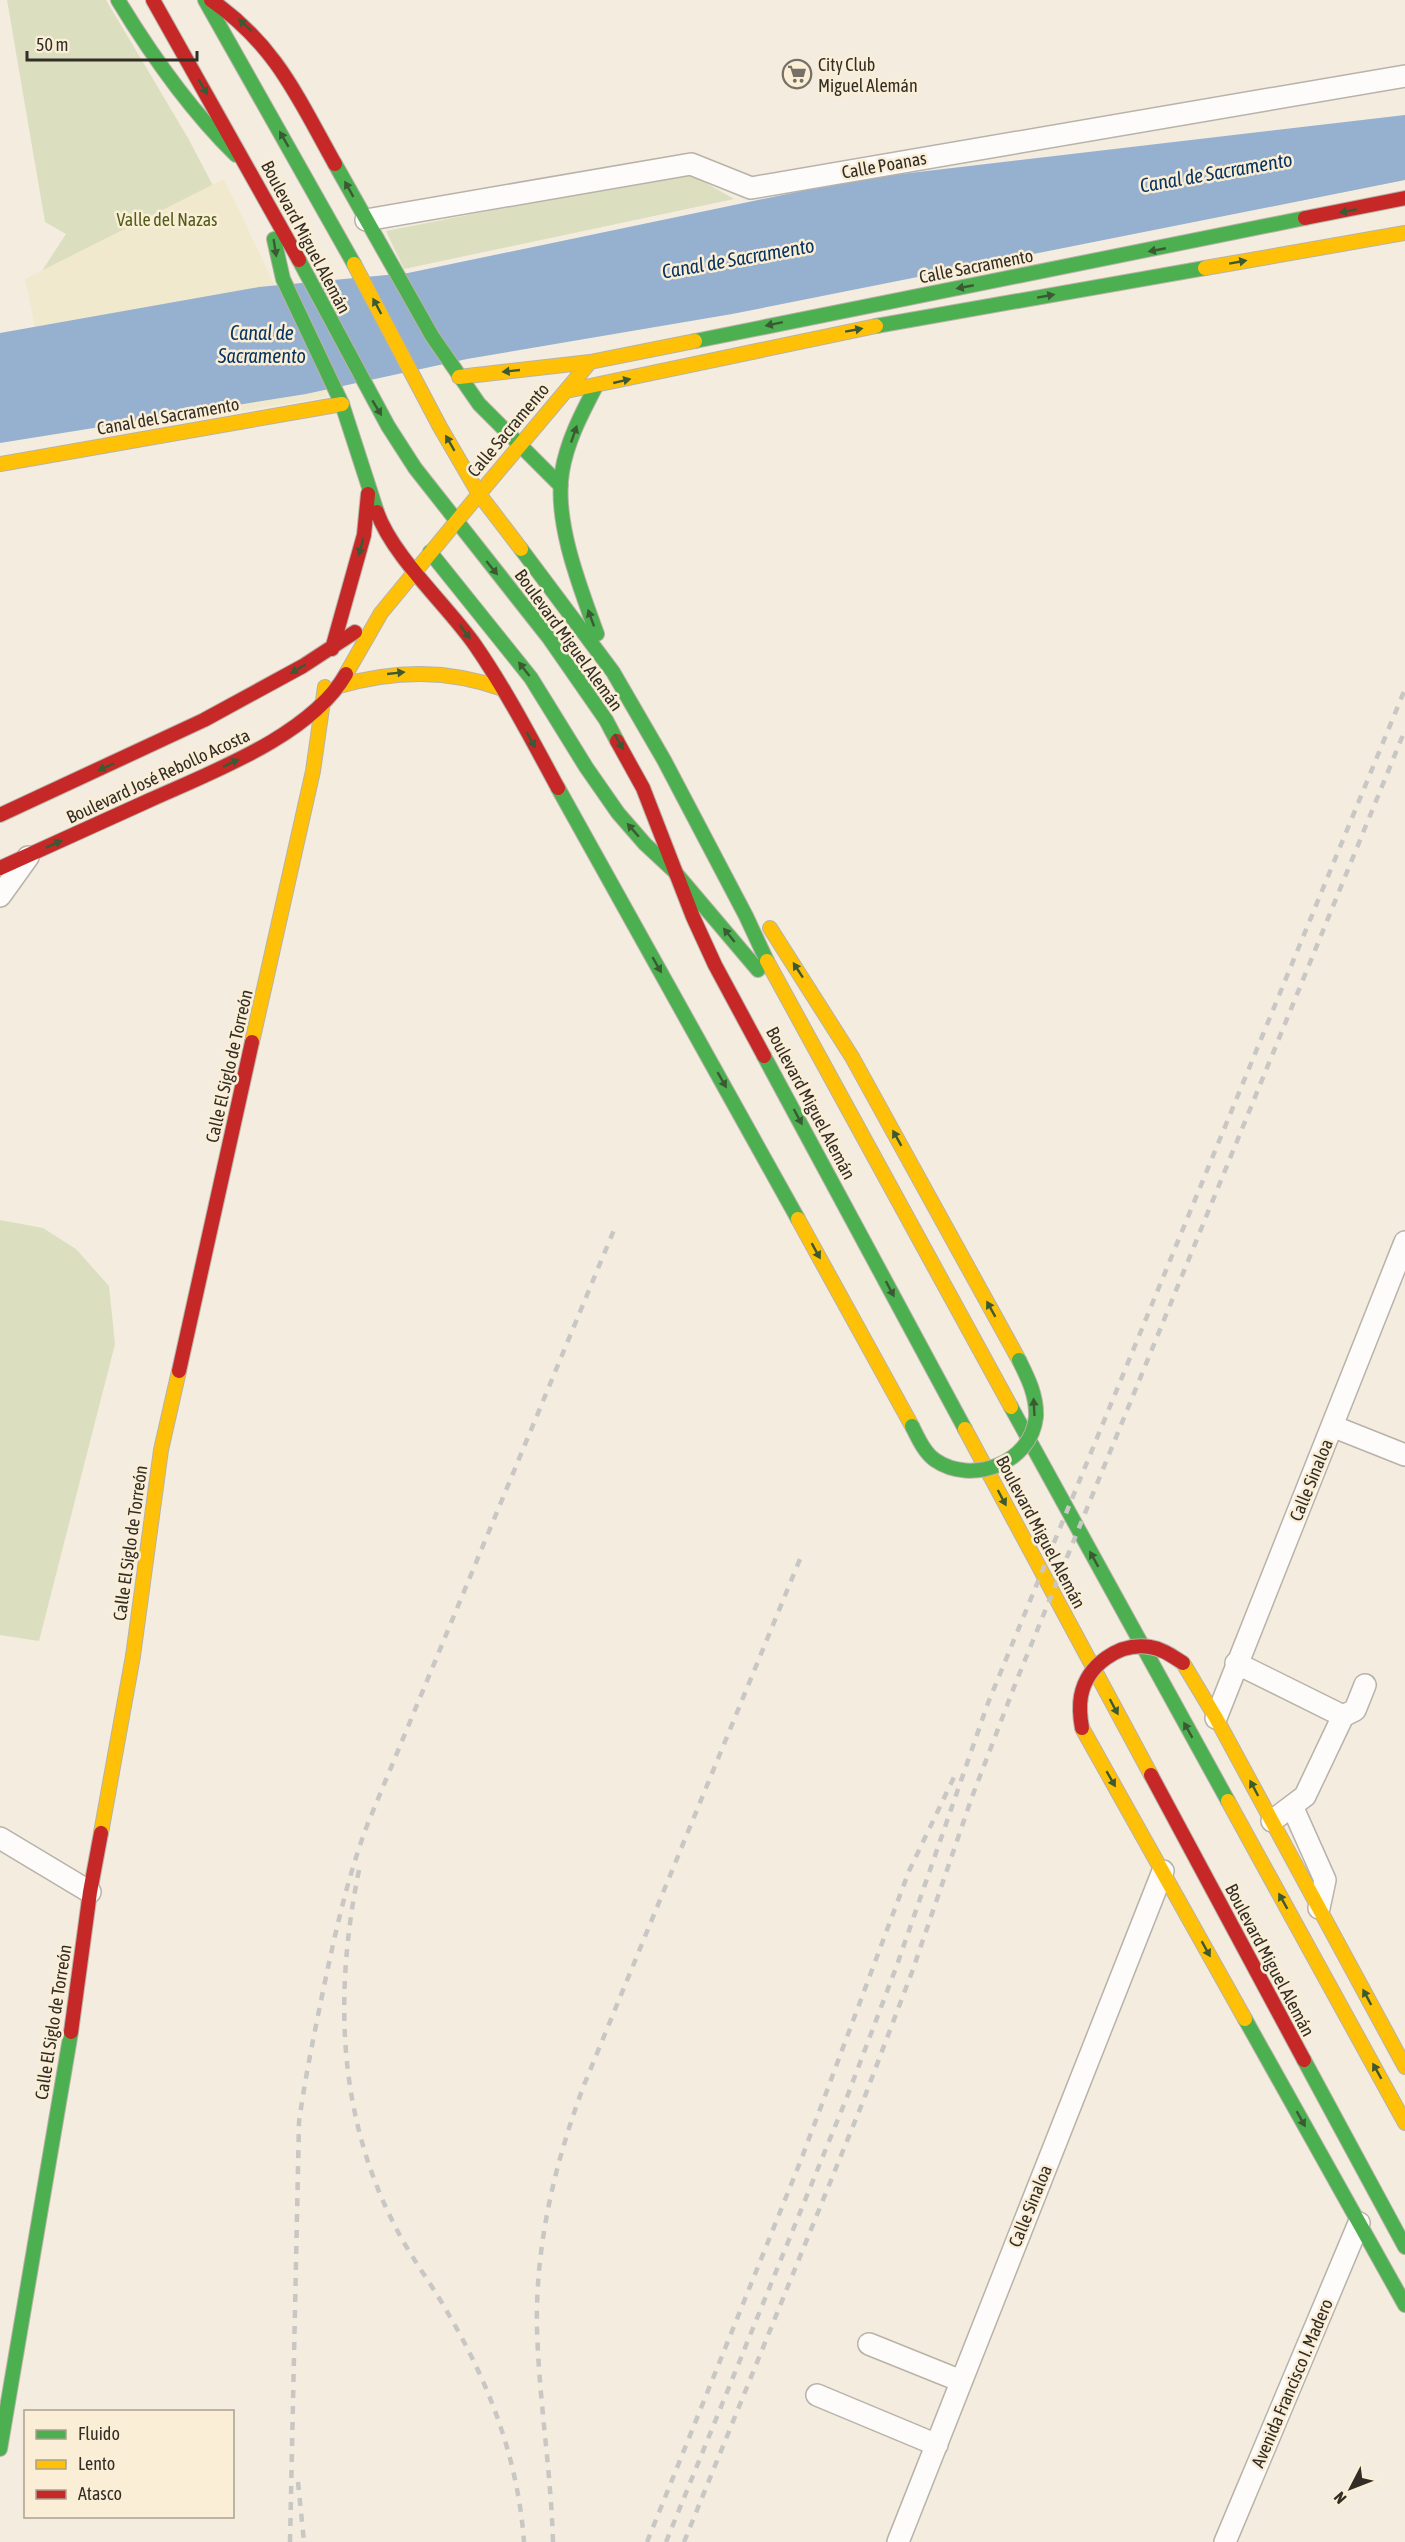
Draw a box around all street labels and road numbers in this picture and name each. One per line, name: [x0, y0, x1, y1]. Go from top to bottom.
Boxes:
street label: Calle Poanas: [840, 147, 928, 183]
street label: Boulevard Miguel Alemán: [257, 157, 355, 317]
street label: Calle Sacramento: [917, 245, 1035, 287]
street label: Calle Sacramento: [463, 379, 553, 481]
street label: Canal del Sacramento: [95, 393, 241, 439]
street label: Boulevard Miguel Alemán: [511, 565, 627, 715]
street label: Boulevard José Rebollo Acosta: [63, 724, 253, 828]
street label: Calle El Siglo de Torreón: [201, 987, 257, 1145]
street label: Boulevard Miguel Alemán: [762, 1023, 860, 1183]
street label: Calle Sinaloa: [1285, 1436, 1337, 1524]
street label: Boulevard Miguel Alemán: [992, 1452, 1090, 1612]
street label: Calle El Siglo de Torreón: [109, 1464, 151, 1622]
street label: Boulevard Miguel Alemán: [1221, 1880, 1319, 2040]
street label: Calle El Siglo de Torreón: [30, 1943, 76, 2101]
street label: Calle Sinaloa: [1004, 2162, 1056, 2250]
street label: Avenida Francisco I. Madero: [1247, 2295, 1337, 2471]

